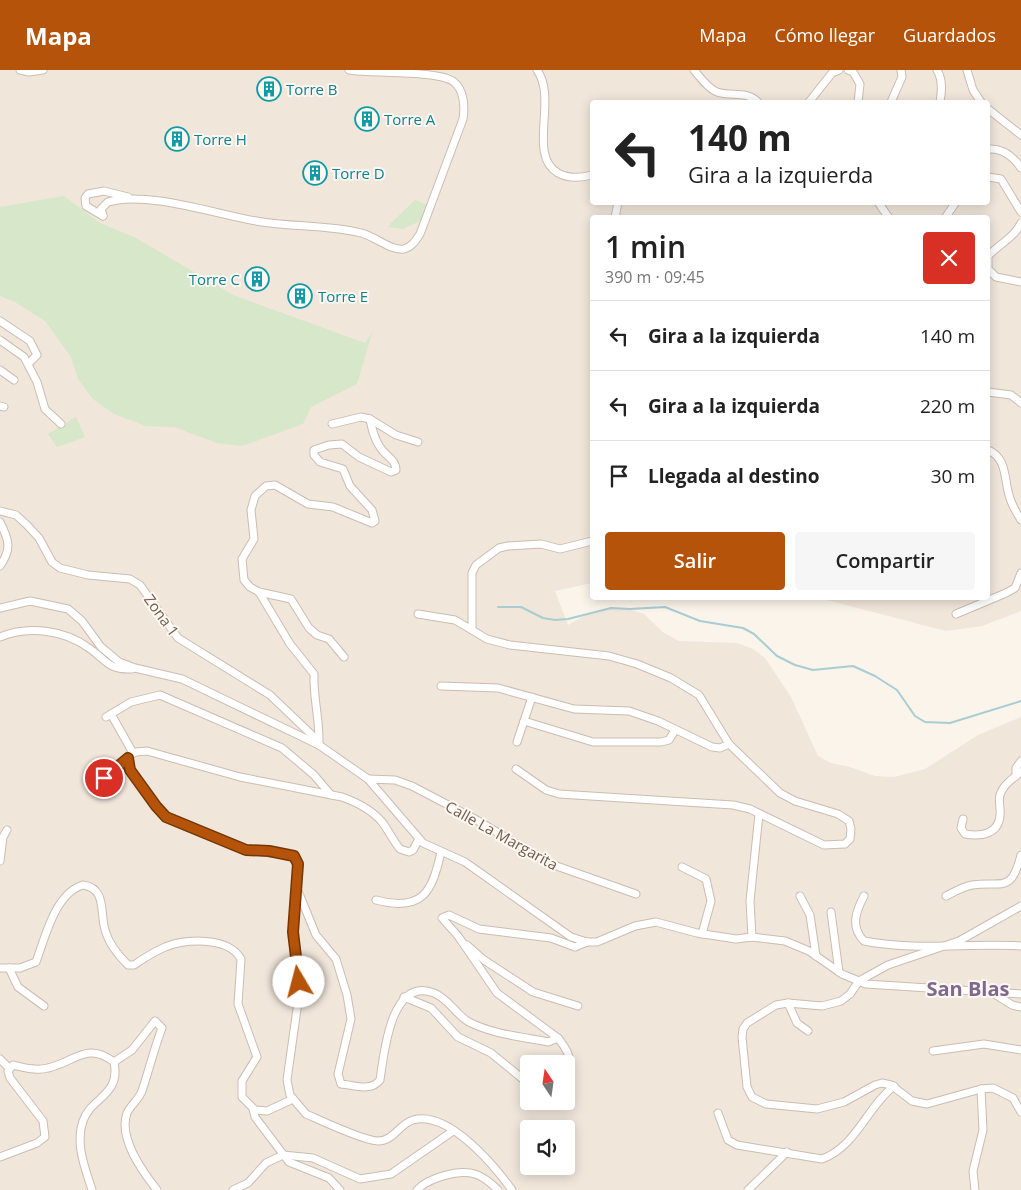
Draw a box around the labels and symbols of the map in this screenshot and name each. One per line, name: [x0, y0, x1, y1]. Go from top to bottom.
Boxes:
building icon: Torre B: [256, 76, 282, 102]
place label: Torre B: [286, 79, 338, 99]
building icon: Torre A: [354, 106, 380, 132]
place label: Torre A: [384, 109, 436, 129]
building icon: Torre H: [164, 126, 190, 152]
place label: Torre H: [194, 129, 247, 149]
building icon: Torre D: [302, 160, 328, 186]
place label: Torre D: [332, 163, 385, 183]
building icon: Torre C: [244, 266, 270, 292]
place label: Torre C: [189, 269, 240, 289]
building icon: Torre E: [287, 283, 313, 309]
place label: Torre E: [318, 286, 368, 306]
street label: Zona 1: [140, 590, 184, 640]
pin: [83, 757, 125, 799]
street label: Calle La Margarita: [442, 796, 562, 874]
position arrow: [272, 955, 324, 1007]
district label: San Blas: [927, 975, 1010, 1002]
north arrow: [520, 1055, 575, 1110]

